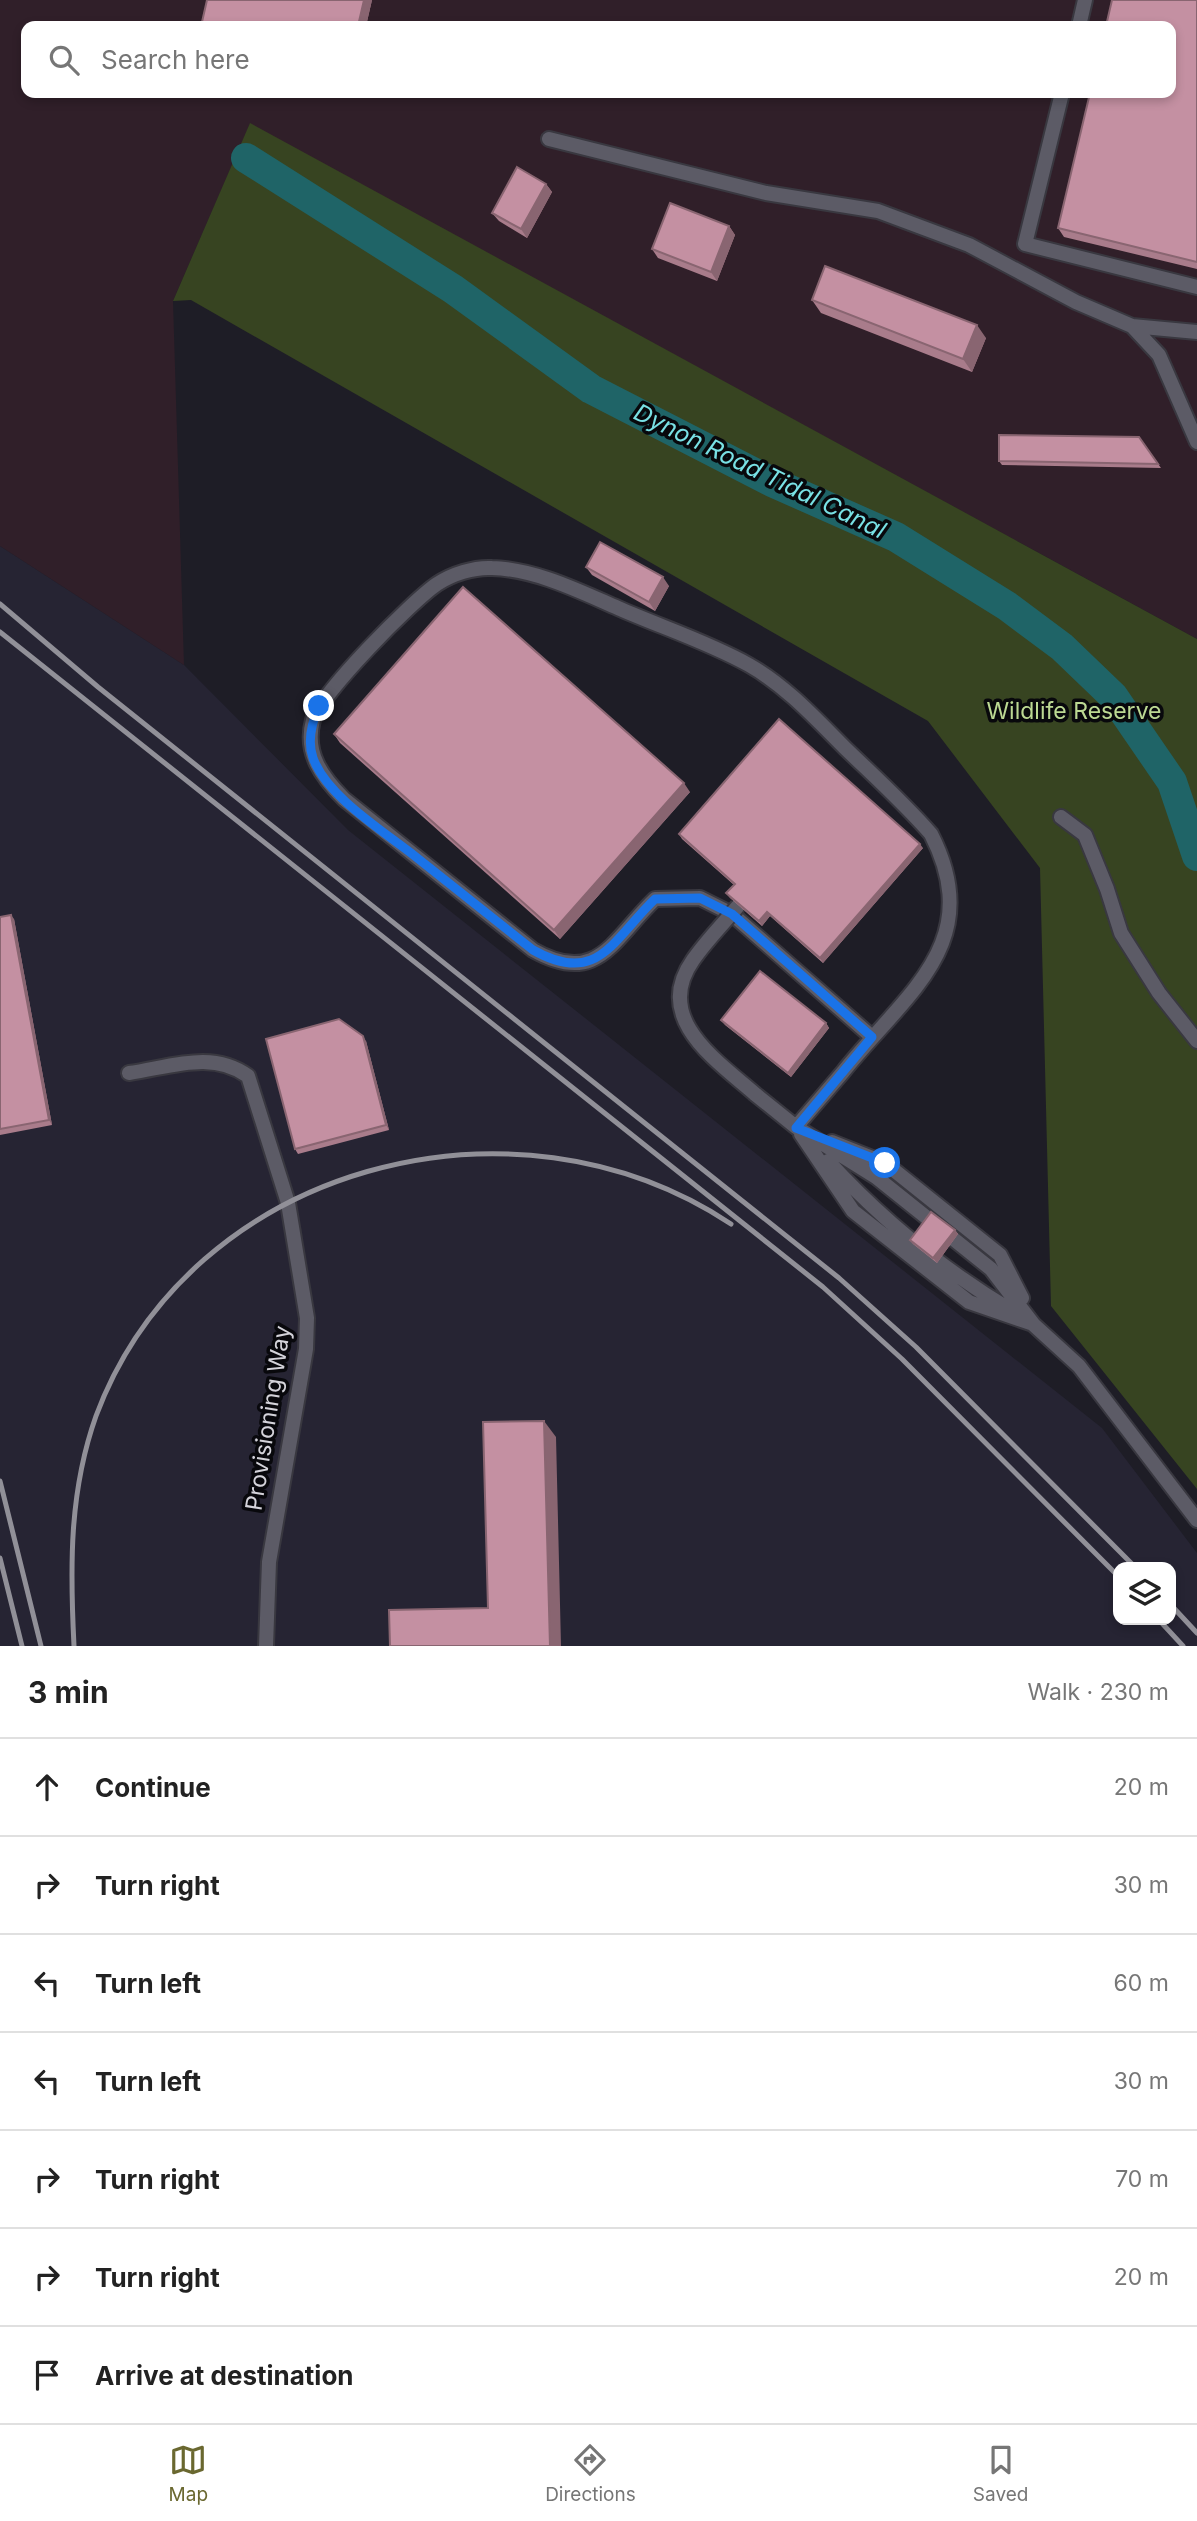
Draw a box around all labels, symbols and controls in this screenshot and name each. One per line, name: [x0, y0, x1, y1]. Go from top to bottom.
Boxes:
search box: [21, 21, 1176, 98]
icon: search: [45, 41, 83, 79]
text: Search here: [101, 44, 250, 75]
water label: Dynon Road Tidal Canal: [629, 397, 891, 545]
route end: [303, 690, 334, 721]
park label: Wildlife Reserve: [986, 697, 1162, 725]
route start: [869, 1147, 900, 1178]
street label: Provisioning Way: [240, 1324, 296, 1512]
map controls: [1113, 1562, 1176, 1625]
button: layers: [1113, 1562, 1176, 1625]
text: 3 min: [28, 1674, 109, 1710]
text: Walk · 230 m: [1027, 1678, 1169, 1706]
icon: ahead: [28, 1768, 66, 1806]
text: Continue: [95, 1772, 211, 1803]
text: 20 m: [1114, 1773, 1169, 1801]
icon: right: [28, 1866, 66, 1904]
text: Turn right: [95, 1870, 220, 1901]
text: 30 m: [1114, 1871, 1169, 1899]
icon: left: [28, 1964, 66, 2002]
text: Turn left: [95, 1968, 201, 1999]
text: 60 m: [1114, 1969, 1169, 1997]
icon: left: [28, 2062, 66, 2100]
text: Turn left: [95, 2066, 201, 2097]
text: 30 m: [1114, 2067, 1169, 2095]
icon: right: [28, 2160, 66, 2198]
text: Turn right: [95, 2164, 220, 2195]
text: 70 m: [1115, 2165, 1169, 2193]
icon: right: [28, 2258, 66, 2296]
text: Turn right: [95, 2262, 220, 2293]
text: 20 m: [1114, 2263, 1169, 2291]
icon: arrive: [28, 2356, 66, 2394]
text: Arrive at destination: [95, 2360, 354, 2391]
tab: Map: [169, 2441, 208, 2506]
tab: Directions: [545, 2441, 636, 2506]
tab: Saved: [973, 2441, 1028, 2506]

